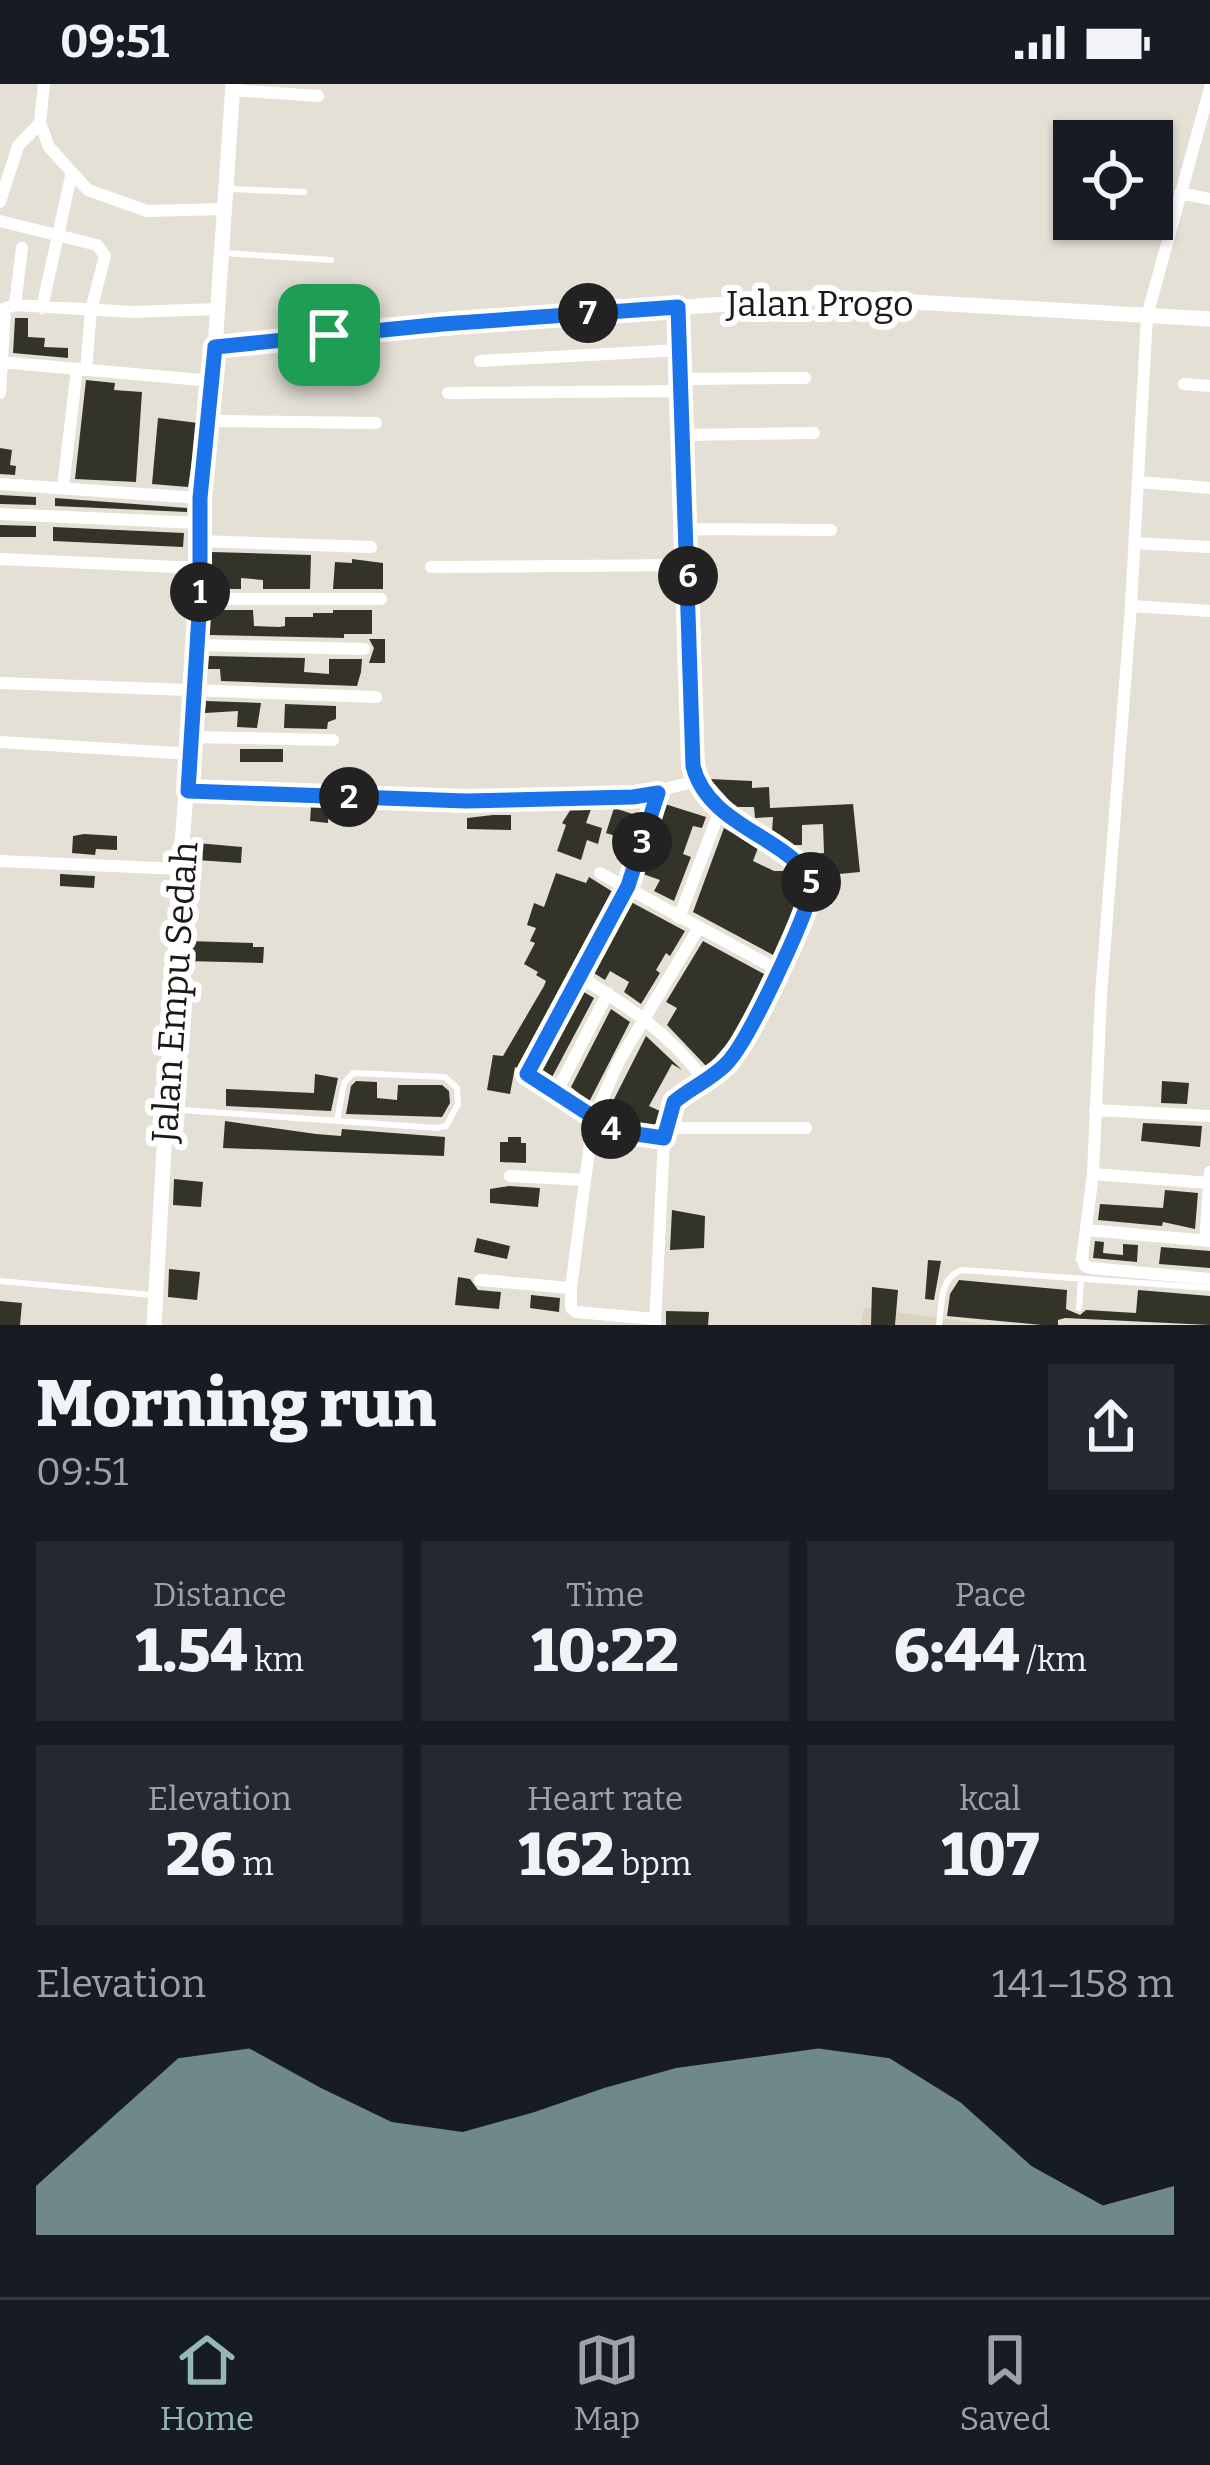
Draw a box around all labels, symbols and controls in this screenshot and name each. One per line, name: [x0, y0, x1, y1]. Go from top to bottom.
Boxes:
text: 09:51: [60, 15, 169, 69]
map controls: [1053, 120, 1173, 240]
button: locate: [1053, 120, 1173, 240]
street label: Jalan Progo: [725, 282, 914, 326]
pin: 7: [558, 283, 618, 343]
pin: [278, 284, 380, 386]
text: 7: [579, 293, 597, 333]
icon: arrive: [296, 302, 362, 368]
pin: 6: [658, 546, 718, 606]
text: 6: [678, 556, 698, 596]
pin: 1: [170, 562, 230, 622]
text: 1: [193, 572, 207, 612]
pin: 2: [319, 767, 379, 827]
text: 2: [340, 777, 358, 817]
pin: 3: [612, 812, 672, 872]
text: 3: [632, 822, 652, 862]
street label: Jalan Empu Sedah: [142, 840, 207, 1145]
pin: 5: [781, 852, 841, 912]
text: 5: [802, 862, 820, 902]
pin: 4: [581, 1099, 641, 1159]
text: 4: [601, 1109, 621, 1149]
text: Morning run: [36, 1364, 436, 1443]
button: share: [1048, 1364, 1174, 1490]
text: 09:51: [36, 1449, 128, 1495]
text: Distance: [153, 1575, 287, 1615]
text: Time: [566, 1575, 644, 1615]
text: Pace: [955, 1575, 1026, 1615]
text: 1.54: [135, 1615, 248, 1687]
text: 10:22: [531, 1615, 679, 1687]
text: 6:44: [894, 1615, 1020, 1687]
text: km: [248, 1640, 304, 1680]
text: /km: [1020, 1640, 1087, 1680]
text: Elevation: [148, 1779, 292, 1819]
text: Heart rate: [527, 1779, 683, 1819]
text: kcal: [960, 1779, 1021, 1819]
text: 26: [166, 1819, 236, 1891]
text: 162: [519, 1819, 615, 1891]
text: 107: [941, 1819, 1039, 1891]
text: m: [236, 1844, 274, 1884]
text: bpm: [615, 1844, 691, 1884]
text: Elevation: [36, 1961, 206, 2007]
text: 141–158 m: [992, 1961, 1174, 2007]
tab: Home: [160, 2327, 254, 2439]
tab: Map: [574, 2327, 640, 2439]
tab: Saved: [960, 2327, 1050, 2439]

